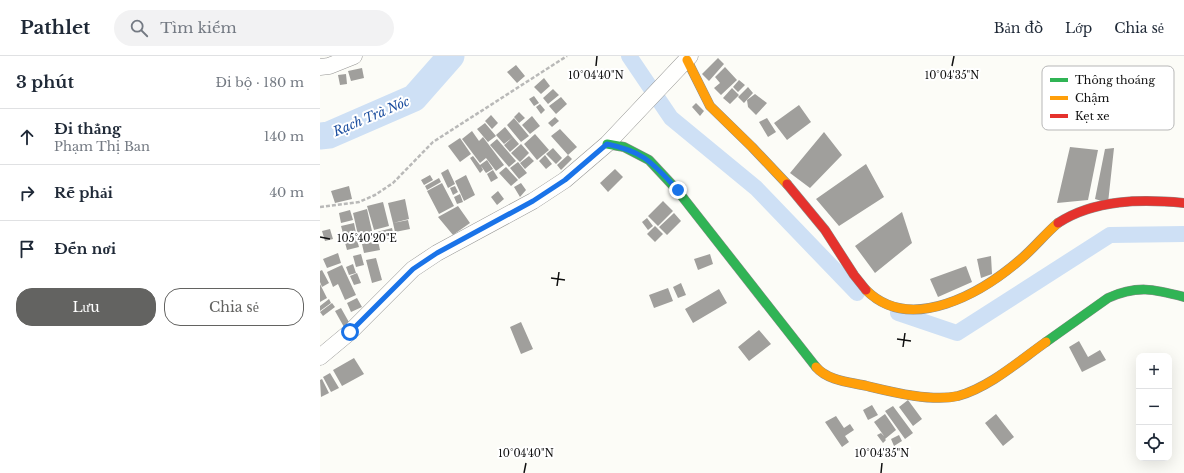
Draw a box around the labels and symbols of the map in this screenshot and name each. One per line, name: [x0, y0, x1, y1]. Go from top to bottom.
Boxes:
legend: [1042, 66, 1174, 130]
text: 10°04'40"N: [568, 69, 624, 82]
text: 10°04'35"N: [925, 69, 979, 82]
text: Thông thoáng: [1075, 73, 1155, 87]
text: Chậm: [1075, 91, 1109, 105]
water label: Rạch Trà Nóc: [329, 93, 412, 141]
text: Kẹt xe: [1075, 109, 1110, 123]
route end: [669, 181, 687, 199]
text: 105°40'20"E: [337, 232, 397, 245]
route start: [341, 323, 359, 341]
text: 10°04'40"N: [498, 447, 554, 460]
text: 10°04'35"N: [855, 447, 909, 460]

